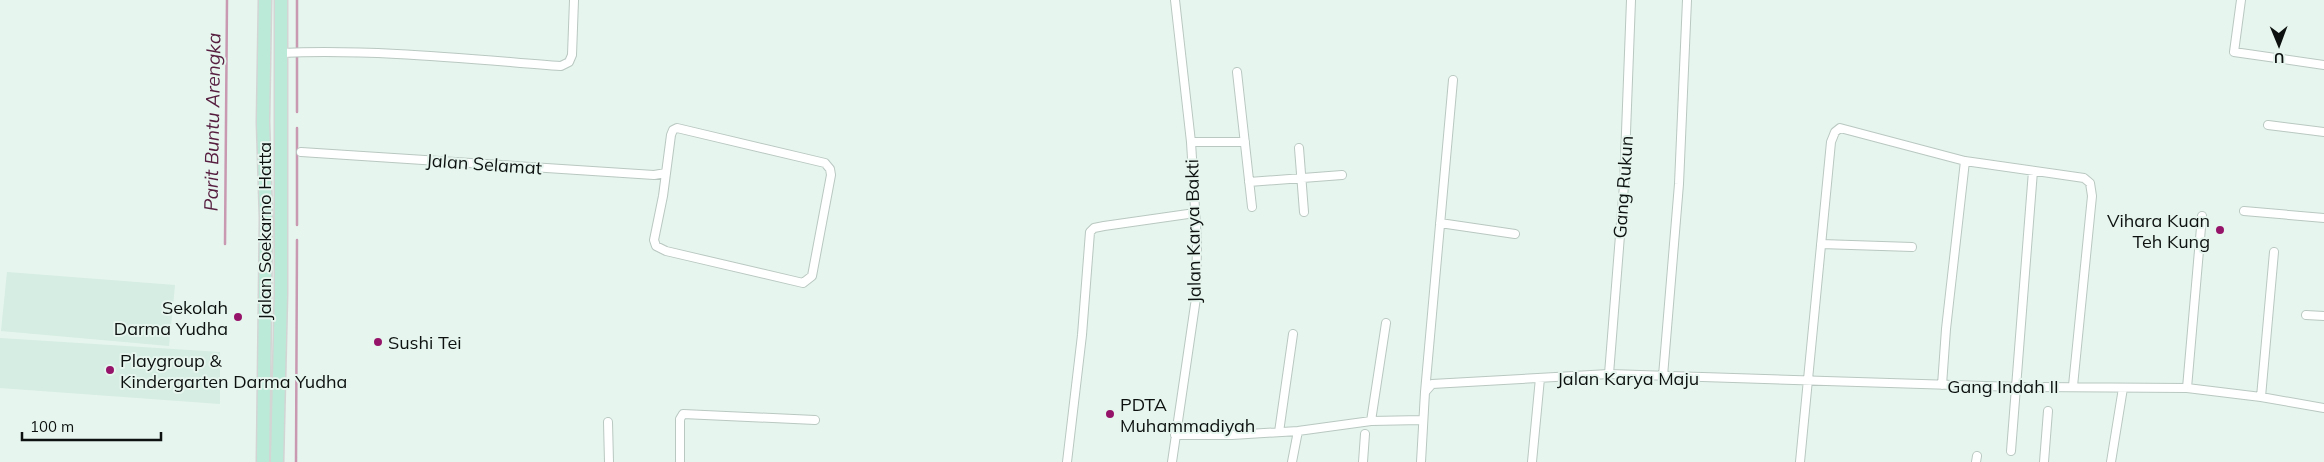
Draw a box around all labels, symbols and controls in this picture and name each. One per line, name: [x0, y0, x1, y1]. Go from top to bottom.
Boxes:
north arrow: [2254, 20, 2304, 70]
water label: Parit Buntu Arengka: [198, 32, 226, 212]
text: U: [2274, 49, 2285, 67]
street label: Gang Rukun: [1608, 135, 1638, 239]
street label: Jalan Soekarno Hatta: [253, 142, 276, 320]
street label: Jalan Selamat: [425, 148, 543, 180]
street label: Jalan Karya Bakti: [1180, 159, 1206, 303]
place label: Vihara Kuan Teh Kung: [2107, 209, 2210, 253]
marker: Vihara Kuan Teh Kung: [2214, 224, 2226, 236]
place label: Sekolah Darma Yudha: [114, 296, 228, 340]
marker: Sekolah Darma Yudha: [232, 311, 244, 323]
place label: Sushi Tei: [388, 331, 462, 354]
marker: Sushi Tei: [372, 336, 384, 348]
place label: Playgroup & Kindergarten Darma Yudha: [120, 349, 347, 393]
marker: Playgroup & Kindergarten Darma Yudha: [104, 364, 116, 376]
street label: Jalan Karya Maju: [1557, 367, 1699, 390]
street label: Gang Indah II: [1947, 375, 2059, 398]
place label: PDTA Muhammadiyah: [1120, 393, 1255, 437]
marker: PDTA Muhammadiyah: [1104, 408, 1116, 420]
scale bar: [22, 410, 161, 442]
text: 100 m: [30, 417, 74, 436]

